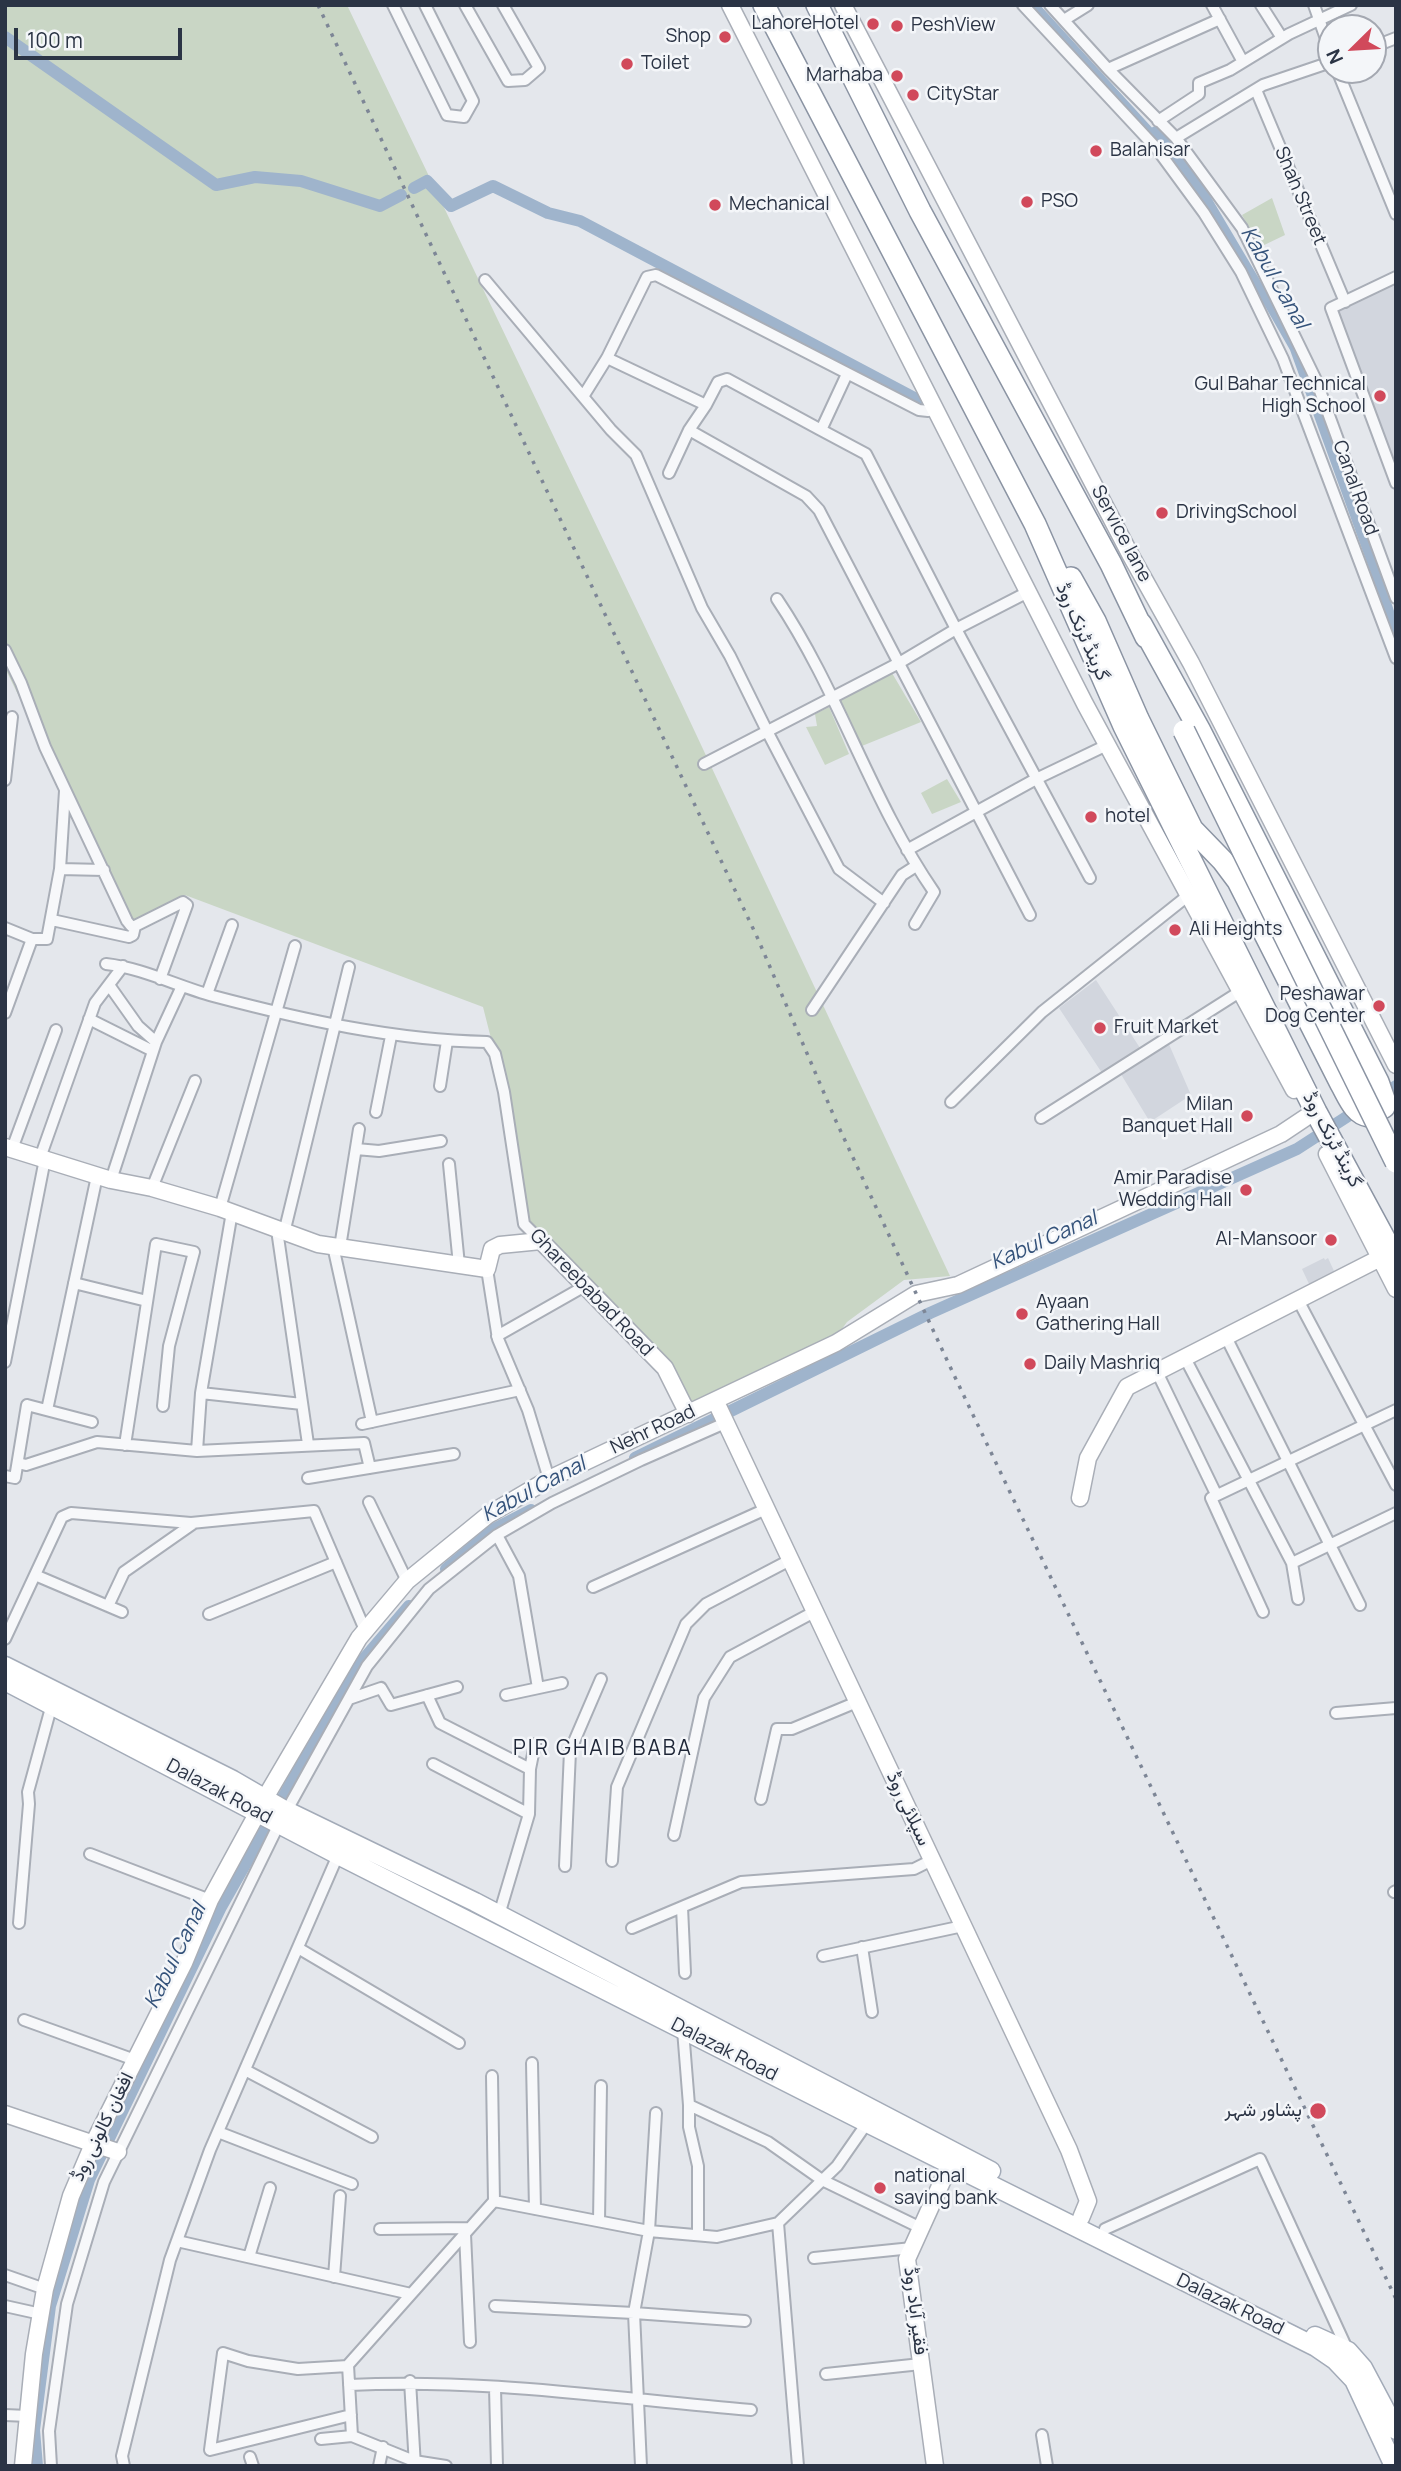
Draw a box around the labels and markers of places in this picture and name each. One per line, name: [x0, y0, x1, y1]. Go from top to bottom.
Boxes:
place label: LahoreHotel: [751, 13, 859, 35]
place label: PeshView: [911, 15, 996, 37]
marker: LahoreHotel: [865, 16, 881, 32]
marker: PeshView: [889, 18, 905, 34]
place label: Shop: [666, 26, 711, 48]
marker: Shop: [717, 29, 733, 45]
place label: Toilet: [641, 53, 690, 75]
marker: Toilet: [619, 56, 635, 72]
place label: Marhaba: [806, 65, 883, 87]
marker: Marhaba: [889, 68, 905, 84]
place label: CityStar: [927, 84, 999, 106]
marker: CityStar: [905, 87, 921, 103]
place label: Balahisar: [1110, 140, 1190, 162]
marker: Balahisar: [1088, 143, 1104, 159]
place label: PSO: [1041, 191, 1078, 213]
place label: Mechanical: [729, 194, 830, 216]
marker: PSO: [1019, 194, 1035, 210]
marker: Mechanical: [707, 197, 723, 213]
place label: Gul Bahar Technical High School: [1195, 374, 1366, 418]
marker: Gul Bahar Technical High School: [1372, 388, 1388, 404]
place label: DrivingSchool: [1176, 502, 1297, 524]
marker: DrivingSchool: [1154, 505, 1170, 521]
place label: hotel: [1105, 806, 1150, 828]
marker: hotel: [1083, 809, 1099, 825]
place label: Ali Heights: [1189, 919, 1282, 941]
marker: Ali Heights: [1167, 922, 1183, 938]
place label: Peshawar Dog Center: [1265, 984, 1365, 1028]
marker: Peshawar Dog Center: [1371, 998, 1387, 1014]
place label: Fruit Market: [1114, 1017, 1219, 1039]
marker: Fruit Market: [1092, 1020, 1108, 1036]
place label: Milan Banquet Hall: [1122, 1094, 1233, 1138]
marker: Milan Banquet Hall: [1239, 1108, 1255, 1124]
place label: Amir Paradise Wedding Hall: [1113, 1168, 1232, 1212]
marker: Amir Paradise Wedding Hall: [1238, 1182, 1254, 1198]
place label: Al-Mansoor: [1215, 1229, 1317, 1251]
marker: Al-Mansoor: [1323, 1232, 1339, 1248]
place label: Ayaan Gathering Hall: [1036, 1292, 1160, 1336]
marker: Ayaan Gathering Hall: [1014, 1306, 1030, 1322]
place label: Daily Mashriq: [1044, 1353, 1160, 1375]
marker: Daily Mashriq: [1022, 1356, 1038, 1372]
place label: پشاور شہر: [1225, 2100, 1302, 2122]
marker: پشاور شہر: [1308, 2101, 1328, 2121]
place label: national saving bank: [894, 2166, 997, 2210]
marker: national saving bank: [872, 2180, 888, 2196]

